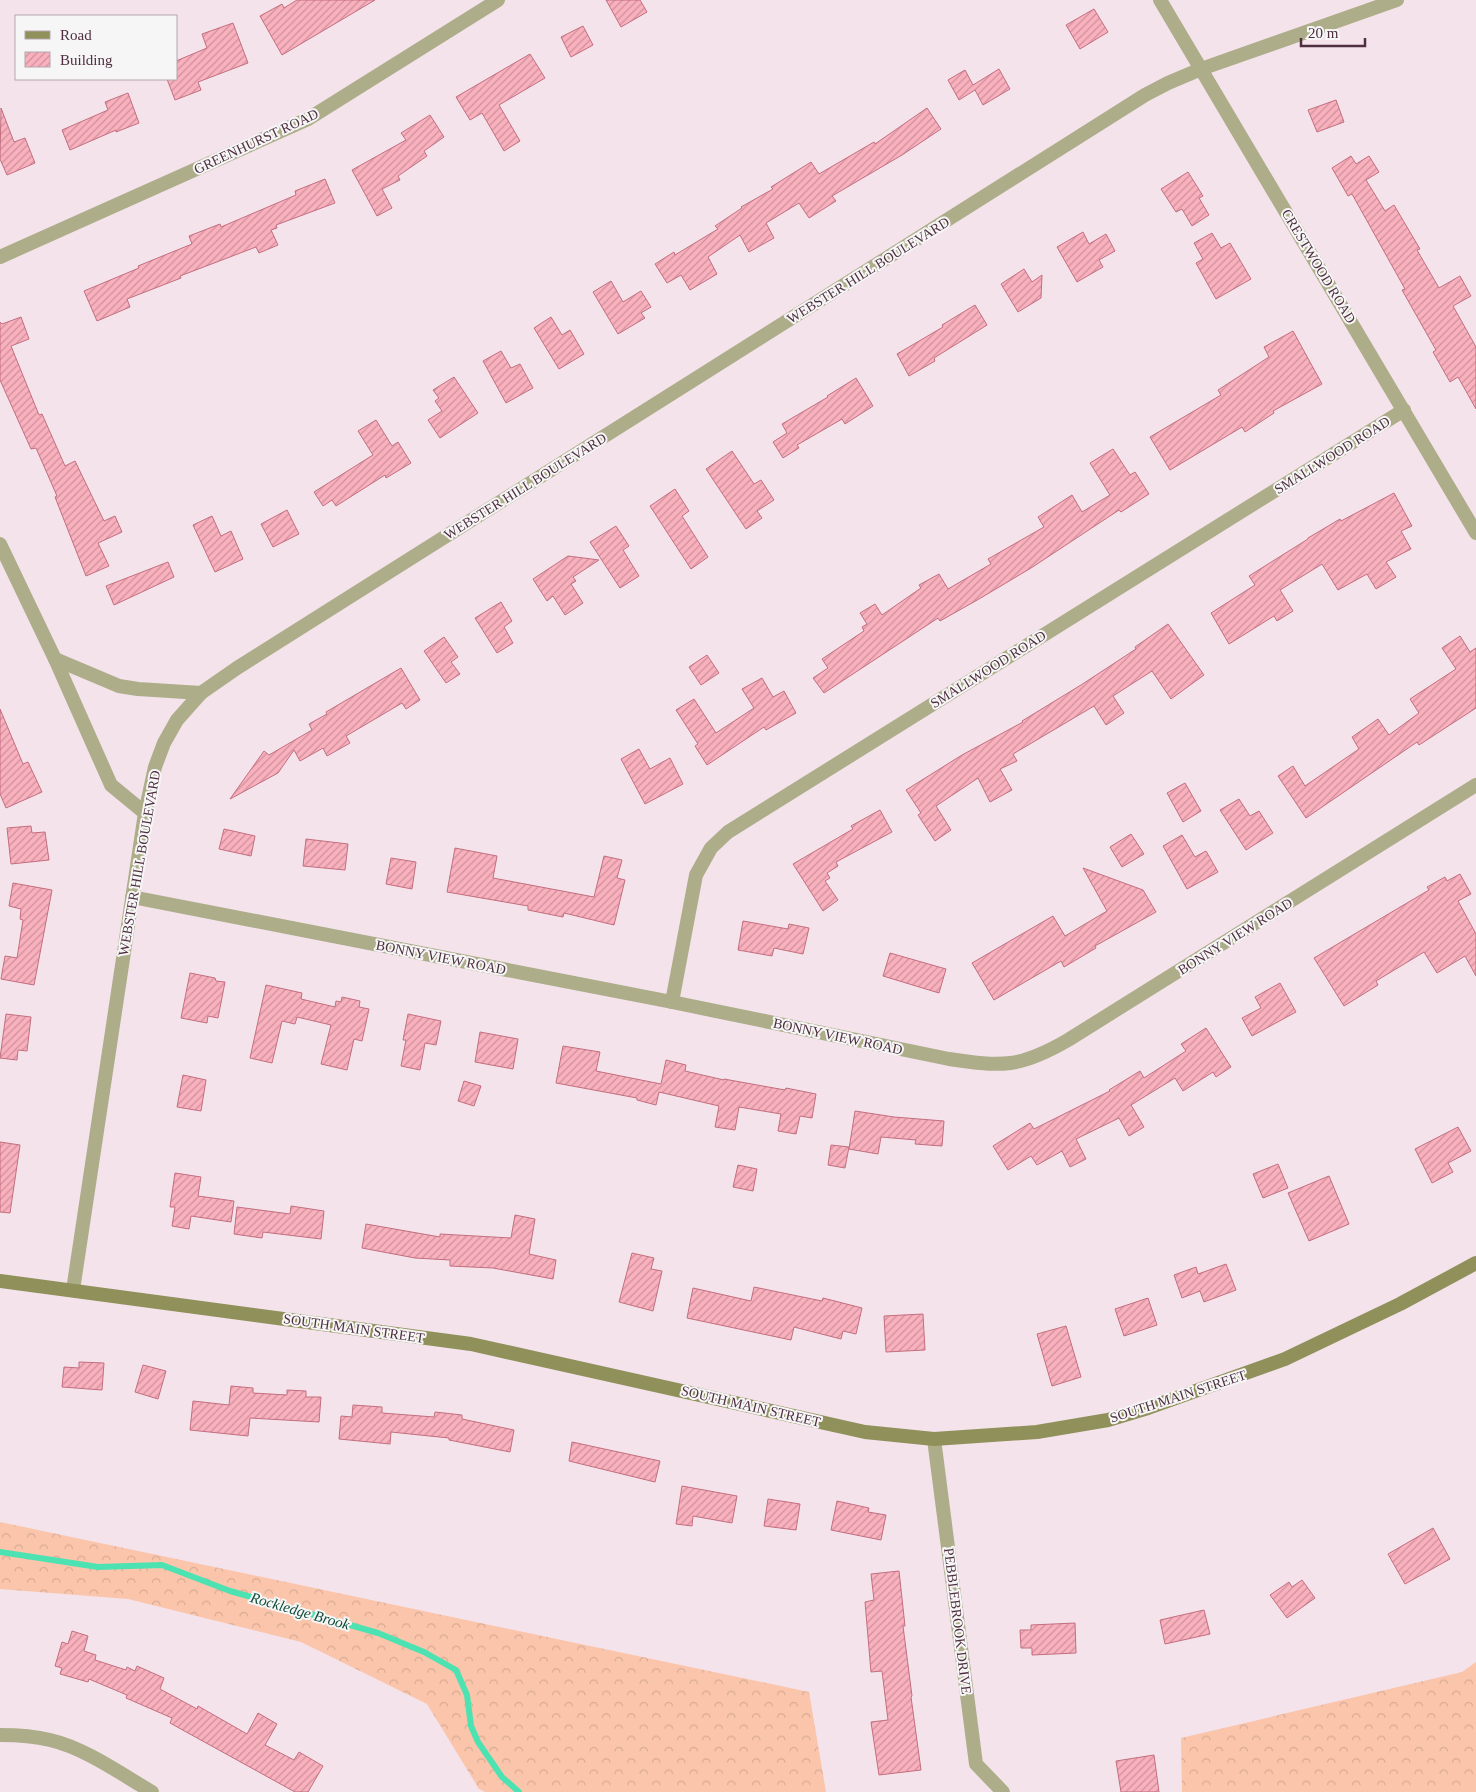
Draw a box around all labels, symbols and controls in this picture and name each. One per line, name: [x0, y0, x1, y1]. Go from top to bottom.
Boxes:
legend: [15, 15, 178, 80]
scale bar: [1301, 15, 1365, 47]
text: 20 m: [1308, 25, 1339, 41]
text: Road: [60, 27, 92, 43]
text: Building: [60, 52, 113, 68]
street label: GREENHURST ROAD: [192, 106, 321, 177]
street label: CRESTWOOD ROAD: [1279, 207, 1359, 326]
street label: WEBSTER HILL BOULEVARD: [784, 214, 952, 327]
street label: SMALLWOOD ROAD: [1272, 414, 1393, 497]
street label: WEBSTER HILL BOULEVARD: [441, 430, 609, 543]
street label: SMALLWOOD ROAD: [928, 628, 1049, 711]
street label: WEBSTER HILL BOULEVARD: [116, 769, 163, 957]
street label: BONNY VIEW ROAD: [1175, 895, 1295, 978]
street label: BONNY VIEW ROAD: [375, 938, 507, 977]
street label: BONNY VIEW ROAD: [772, 1015, 904, 1058]
street label: SOUTH MAIN STREET: [282, 1311, 426, 1346]
street label: SOUTH MAIN STREET: [1108, 1367, 1249, 1426]
street label: SOUTH MAIN STREET: [680, 1383, 822, 1430]
street label: PEBBLEBROOK DRIVE: [941, 1547, 974, 1695]
water label: Rockledge Brook: [248, 1589, 352, 1633]

